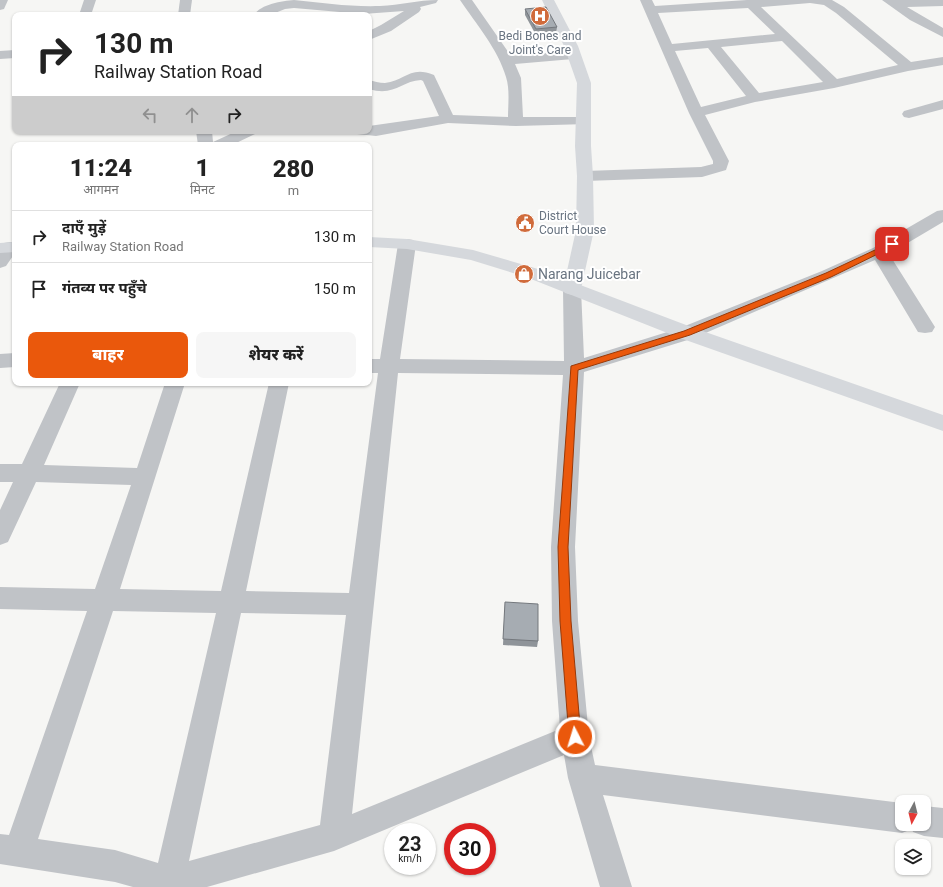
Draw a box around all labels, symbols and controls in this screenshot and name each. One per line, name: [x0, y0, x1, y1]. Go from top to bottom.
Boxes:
hospital icon: Bedi Bones and Joint's Care: [529, 5, 551, 27]
text: 130 m: [94, 27, 173, 60]
icon: right: [28, 28, 80, 80]
place label: Bedi Bones and Joint's Care: [499, 29, 581, 57]
text: Railway Station Road: [94, 61, 262, 82]
icon: left: [139, 104, 161, 126]
icon: ahead: [181, 104, 203, 126]
icon: right: [223, 104, 245, 126]
text: 11:24: [70, 154, 132, 182]
text: 1: [195, 154, 209, 182]
text: 280: [273, 155, 314, 183]
text: आगमन: [83, 182, 119, 197]
text: मिनट: [190, 182, 215, 197]
text: m: [288, 183, 299, 198]
place label: District Court House: [539, 209, 606, 237]
public building icon: District Court House: [514, 212, 536, 234]
text: दाएँ मुड़ें: [62, 219, 106, 237]
icon: right: [28, 226, 50, 248]
pin: [875, 227, 909, 261]
text: 130 m: [314, 228, 356, 246]
icon: arrive: [881, 233, 903, 255]
text: Railway Station Road: [62, 239, 184, 254]
shop icon: Narang Juicebar: [513, 263, 535, 285]
place label: Narang Juicebar: [538, 266, 641, 282]
icon: arrive: [28, 278, 50, 300]
text: गंतव्य पर पहुँचे: [62, 279, 147, 297]
text: 150 m: [314, 280, 356, 298]
button: बाहर: [28, 332, 188, 378]
button: शेयर करें: [196, 332, 356, 378]
position arrow: [554, 716, 596, 758]
north arrow: [895, 795, 931, 831]
map controls: [895, 795, 931, 875]
speed limit sign: 30: [444, 823, 496, 875]
text: 23: [399, 832, 421, 856]
button: layers: [895, 839, 931, 875]
text: km/h: [398, 853, 422, 864]

